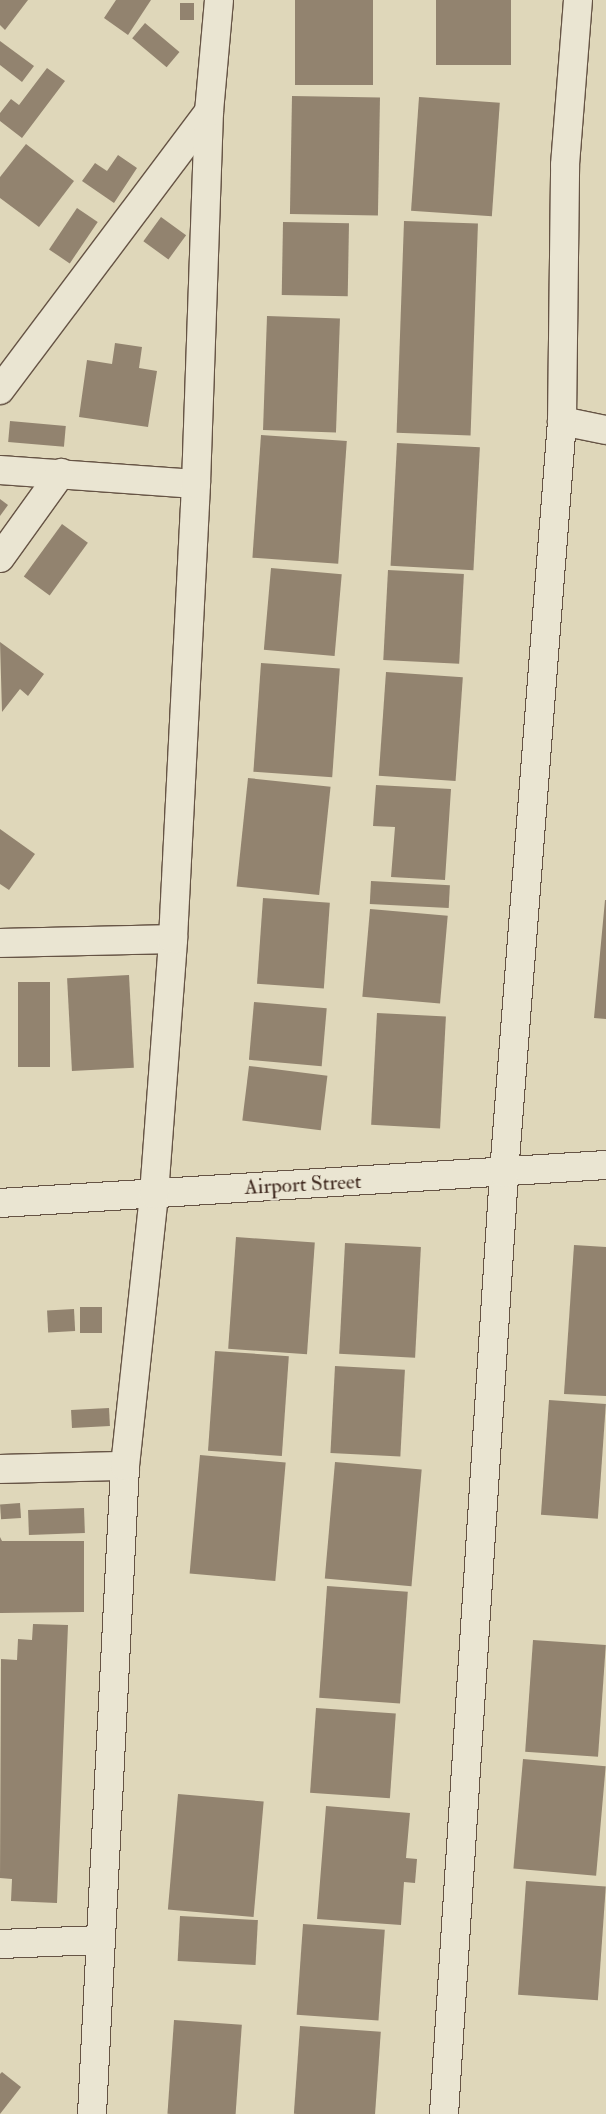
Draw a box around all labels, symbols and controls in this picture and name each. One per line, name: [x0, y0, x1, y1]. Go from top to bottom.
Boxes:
street label: Airport Street: [244, 1169, 362, 1201]

